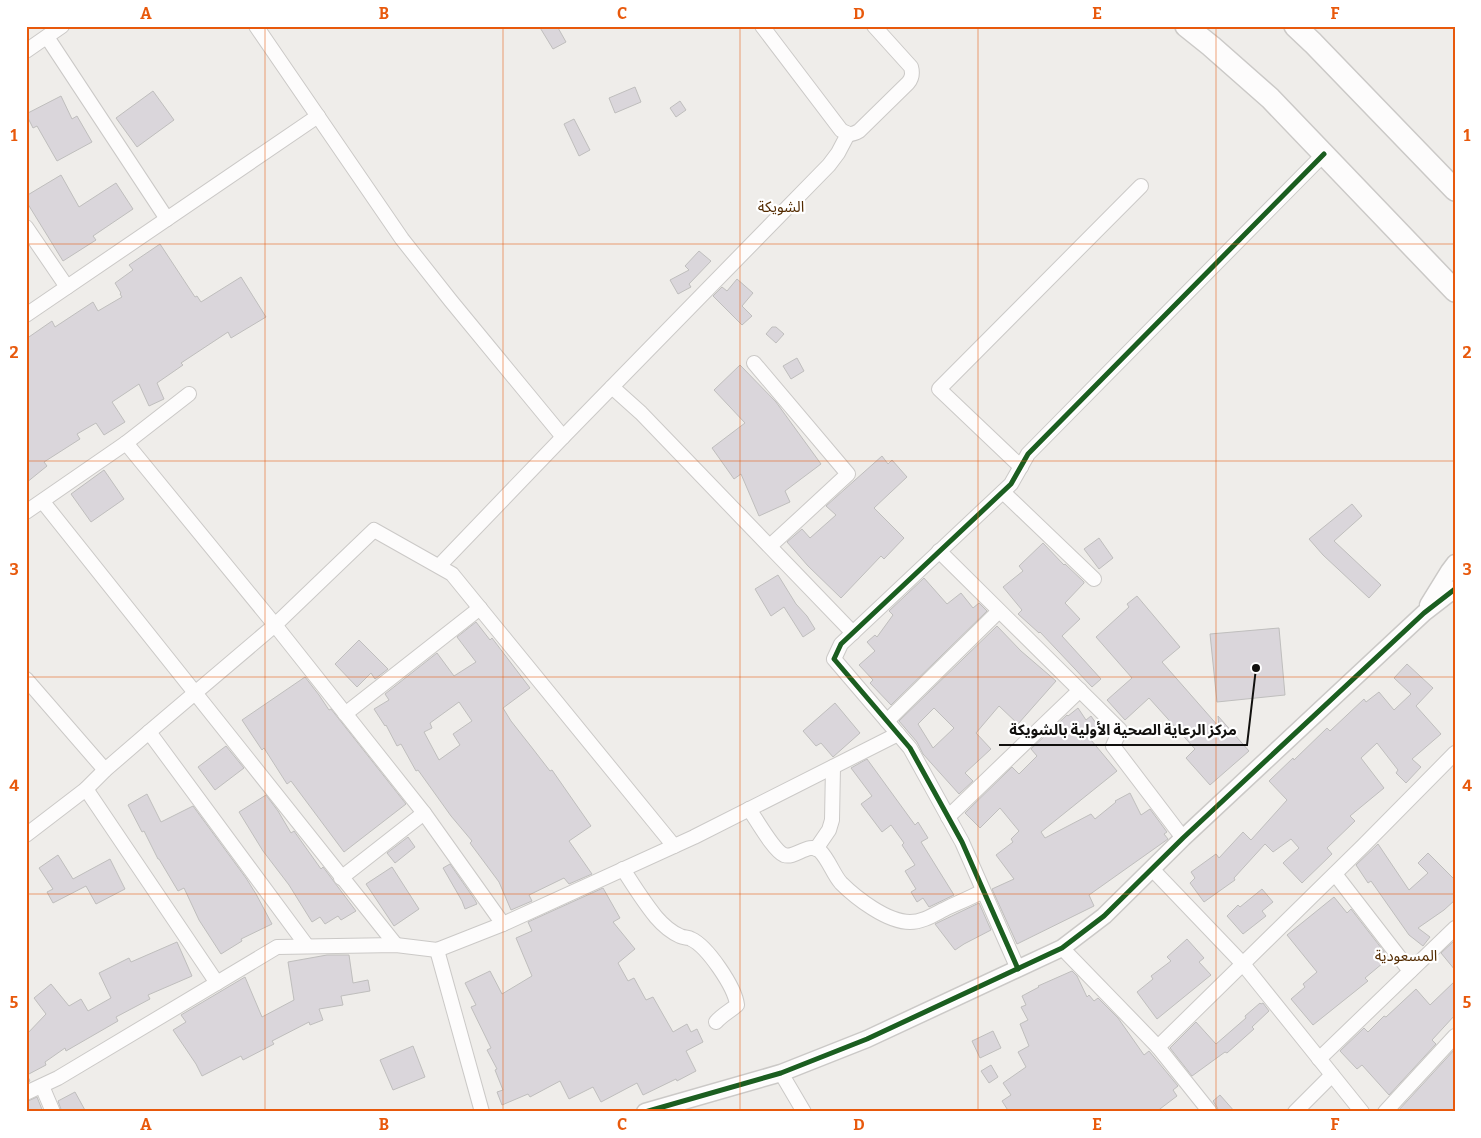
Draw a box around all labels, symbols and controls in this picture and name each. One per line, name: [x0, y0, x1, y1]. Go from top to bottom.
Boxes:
text: A: [140, 4, 152, 23]
text: B: [379, 4, 389, 23]
text: C: [617, 4, 627, 23]
text: D: [853, 4, 865, 23]
text: E: [1092, 4, 1102, 23]
text: F: [1331, 4, 1340, 23]
text: 1: [11, 126, 18, 145]
text: 1: [1464, 126, 1471, 145]
district label: الشويكة: [758, 198, 804, 216]
text: 2: [9, 343, 19, 362]
text: 2: [1462, 343, 1472, 362]
text: 3: [9, 560, 19, 579]
text: 3: [1462, 560, 1472, 579]
callout: مركز الرعاية الصحية الأولية بالشويكة: [999, 715, 1247, 745]
text: مركز الرعاية الصحية الأولية بالشويكة: [1009, 721, 1237, 739]
text: 4: [9, 776, 19, 795]
text: 4: [1462, 776, 1472, 795]
district label: المسعودية: [1375, 947, 1437, 965]
text: 5: [10, 993, 19, 1012]
text: 5: [1463, 993, 1472, 1012]
text: A: [140, 1115, 152, 1134]
text: B: [379, 1115, 389, 1134]
text: C: [617, 1115, 627, 1134]
text: D: [853, 1115, 865, 1134]
text: E: [1092, 1115, 1102, 1134]
text: F: [1331, 1115, 1340, 1134]

